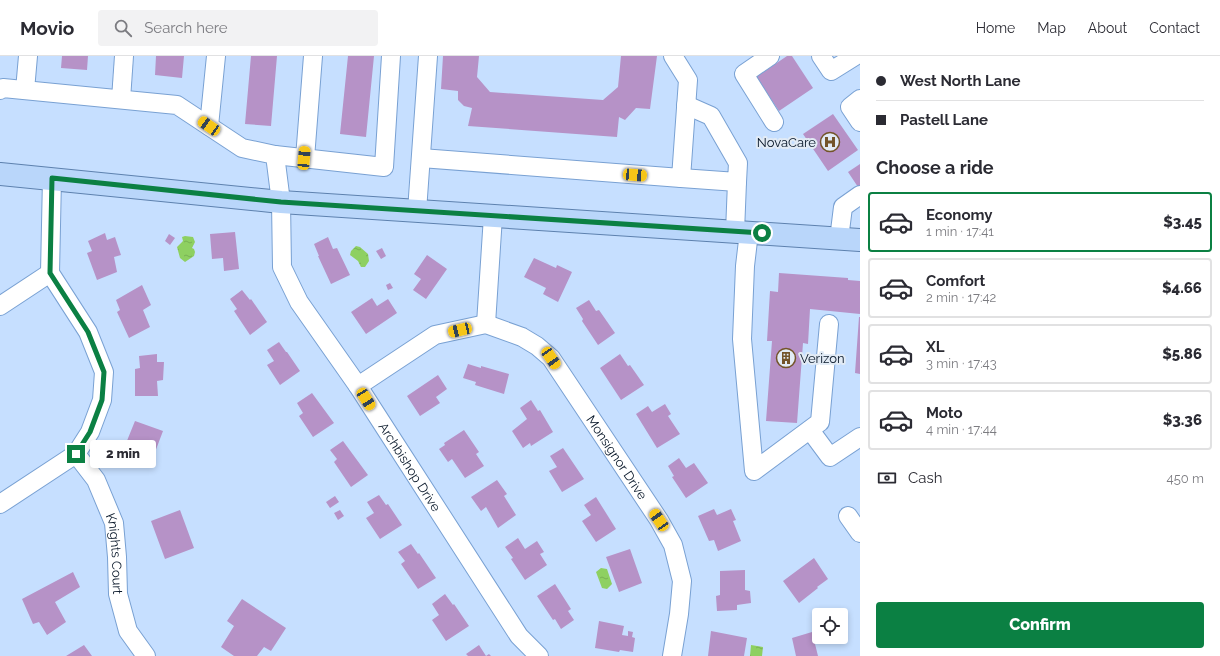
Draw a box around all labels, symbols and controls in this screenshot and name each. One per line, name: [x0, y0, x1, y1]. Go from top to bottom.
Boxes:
search box: [98, 10, 378, 46]
text: Movio: [20, 17, 74, 39]
icon: search: [112, 17, 134, 39]
text: Search here: [144, 19, 228, 37]
text: Home: [976, 20, 1015, 36]
text: Map: [1037, 20, 1066, 36]
text: About: [1088, 20, 1127, 36]
text: Contact: [1149, 20, 1200, 36]
text: West North Lane: [900, 72, 1021, 90]
text: Pastell Lane: [900, 111, 988, 129]
car: [196, 114, 222, 138]
hospital icon: NovaCare: [819, 131, 841, 153]
place label: NovaCare: [757, 135, 816, 150]
car: [297, 146, 311, 170]
text: Choose a ride: [876, 157, 994, 178]
car: [623, 168, 647, 182]
icon: car: [878, 204, 914, 240]
text: Economy: [926, 206, 993, 224]
text: $3.45: [1163, 213, 1202, 231]
route start: [753, 224, 771, 242]
text: 1 min · 17:41: [926, 224, 994, 239]
icon: car: [878, 270, 914, 306]
text: Comfort: [926, 272, 985, 290]
text: $4.66: [1162, 279, 1202, 297]
text: 2 min · 17:42: [926, 290, 996, 305]
car: [447, 321, 473, 339]
icon: car: [878, 336, 914, 372]
text: XL: [926, 338, 944, 356]
car: [539, 345, 563, 371]
text: $5.86: [1162, 345, 1202, 363]
building icon: Verizon: [775, 347, 797, 369]
place label: Verizon: [800, 351, 845, 366]
text: 3 min · 17:43: [926, 356, 997, 371]
car: [355, 386, 377, 412]
icon: car: [878, 402, 914, 438]
text: Moto: [926, 404, 963, 422]
text: $3.36: [1163, 411, 1202, 429]
street label: Monsignor Drive: [583, 413, 650, 503]
street label: Archbishop Drive: [375, 420, 444, 515]
text: 4 min · 17:44: [926, 422, 997, 437]
callout: 2 min: [90, 440, 156, 468]
route end: [67, 445, 85, 463]
text: 2 min: [106, 446, 140, 461]
icon: cash: [876, 467, 898, 489]
text: Cash: [908, 469, 942, 487]
text: 450 m: [1167, 471, 1204, 486]
car: [647, 507, 671, 533]
street label: Knights Court: [103, 511, 125, 595]
button: Confirm: [876, 602, 1204, 648]
map controls: [812, 608, 848, 644]
button: locate: [812, 608, 848, 644]

